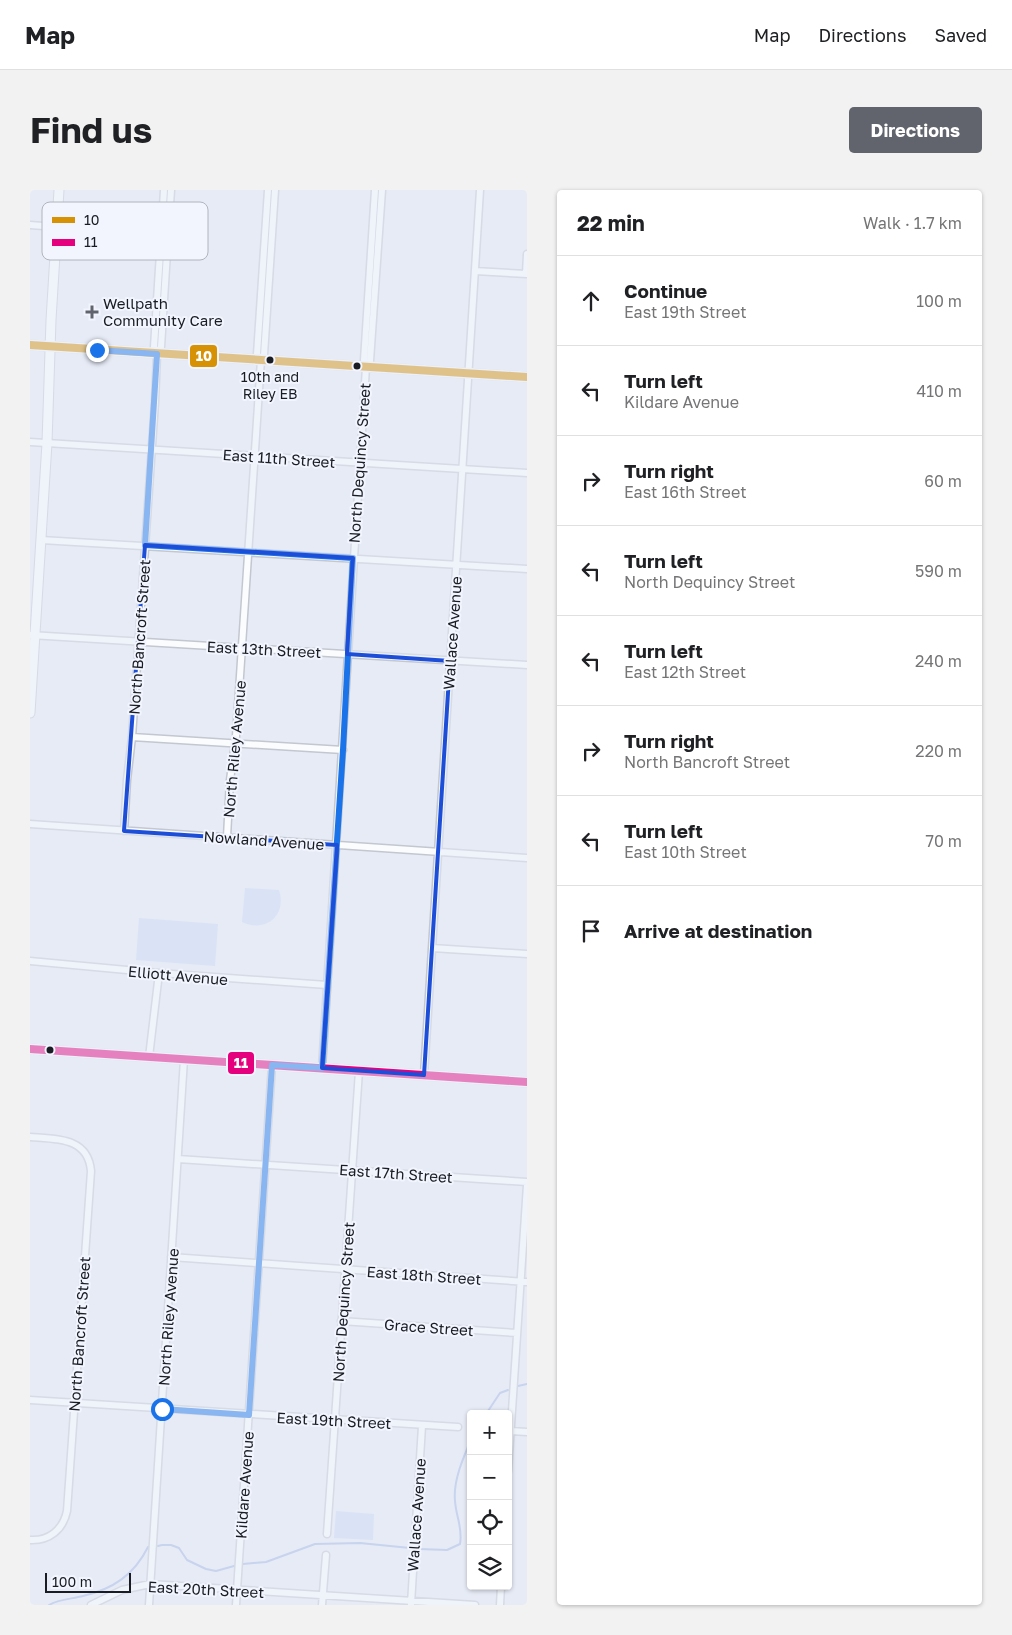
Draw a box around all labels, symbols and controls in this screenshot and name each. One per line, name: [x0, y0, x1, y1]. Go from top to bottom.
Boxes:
text: Map: [25, 20, 75, 49]
text: Map: [754, 24, 790, 46]
text: Directions: [818, 24, 906, 46]
text: Saved: [934, 24, 987, 46]
button: Directions: [849, 107, 982, 153]
text: Find us: [30, 109, 152, 151]
legend: [42, 202, 208, 260]
text: 22 min: [577, 210, 645, 236]
text: 10: [84, 211, 99, 228]
text: Walk · 1.7 km: [863, 213, 962, 233]
text: 11: [84, 233, 98, 250]
text: Continue: [624, 279, 707, 302]
icon: ahead: [577, 287, 605, 315]
text: 100 m: [916, 291, 962, 311]
place label: Wellpath Community Care: [103, 294, 223, 329]
text: East 19th Street: [624, 302, 747, 322]
marker: Wellpath Community Care: [85, 305, 99, 319]
route end: [86, 339, 109, 362]
line badge: 10: [189, 344, 218, 368]
text: 10: [196, 347, 212, 364]
marker: 10th and Riley EB: [265, 355, 275, 365]
unlabelled marker: [352, 361, 362, 371]
place label: 10th and Riley EB: [241, 368, 299, 402]
text: Turn left: [624, 369, 703, 392]
icon: left: [577, 377, 605, 405]
text: 410 m: [916, 381, 962, 401]
street label: North Dequincy Street: [344, 382, 374, 544]
text: Kildare Avenue: [624, 392, 739, 412]
street label: East 11th Street: [222, 445, 336, 471]
text: Turn right: [624, 459, 714, 482]
icon: right: [577, 467, 605, 495]
text: 60 m: [924, 471, 962, 491]
text: East 16th Street: [624, 482, 747, 502]
text: Turn left: [624, 549, 703, 572]
icon: left: [577, 557, 605, 585]
street label: North Bancroft Street: [125, 559, 153, 715]
text: 590 m: [915, 561, 962, 581]
text: North Dequincy Street: [624, 572, 795, 592]
street label: Wallace Avenue: [439, 575, 465, 690]
street label: East 13th Street: [206, 637, 322, 661]
text: Turn left: [624, 639, 703, 662]
icon: left: [577, 647, 605, 675]
text: 240 m: [915, 651, 962, 671]
text: East 12th Street: [624, 662, 746, 682]
street label: North Riley Avenue: [219, 679, 249, 818]
text: Turn right: [624, 729, 714, 752]
icon: right: [577, 737, 605, 765]
text: 220 m: [915, 741, 962, 761]
text: North Bancroft Street: [624, 752, 790, 772]
text: Turn left: [624, 819, 703, 842]
street label: Nowland Avenue: [203, 827, 325, 853]
icon: left: [577, 827, 605, 855]
text: 70 m: [925, 831, 962, 851]
text: East 10th Street: [624, 842, 747, 862]
icon: arrive: [577, 917, 605, 945]
text: Arrive at destination: [624, 919, 812, 942]
street label: Elliott Avenue: [127, 962, 229, 988]
unlabelled marker: [45, 1045, 55, 1055]
line badge: 11: [227, 1051, 255, 1075]
text: 11: [234, 1054, 248, 1071]
street label: East 17th Street: [339, 1160, 453, 1186]
street label: North Dequincy Street: [328, 1221, 358, 1383]
street label: North Riley Avenue: [154, 1247, 182, 1386]
street label: North Bancroft Street: [65, 1256, 93, 1412]
street label: East 18th Street: [366, 1262, 482, 1288]
street label: Grace Street: [384, 1315, 474, 1339]
route start: [151, 1398, 174, 1421]
street label: East 19th Street: [276, 1408, 392, 1432]
map controls: [467, 1410, 512, 1590]
button: +: [467, 1410, 512, 1455]
street label: Kildare Avenue: [231, 1430, 257, 1539]
button: −: [467, 1455, 512, 1500]
street label: Wallace Avenue: [403, 1457, 429, 1572]
button: locate: [467, 1500, 512, 1545]
button: layers: [467, 1545, 512, 1590]
scale bar: [45, 1570, 131, 1593]
text: 100 m: [52, 1573, 92, 1590]
street label: East 20th Street: [147, 1577, 265, 1601]

